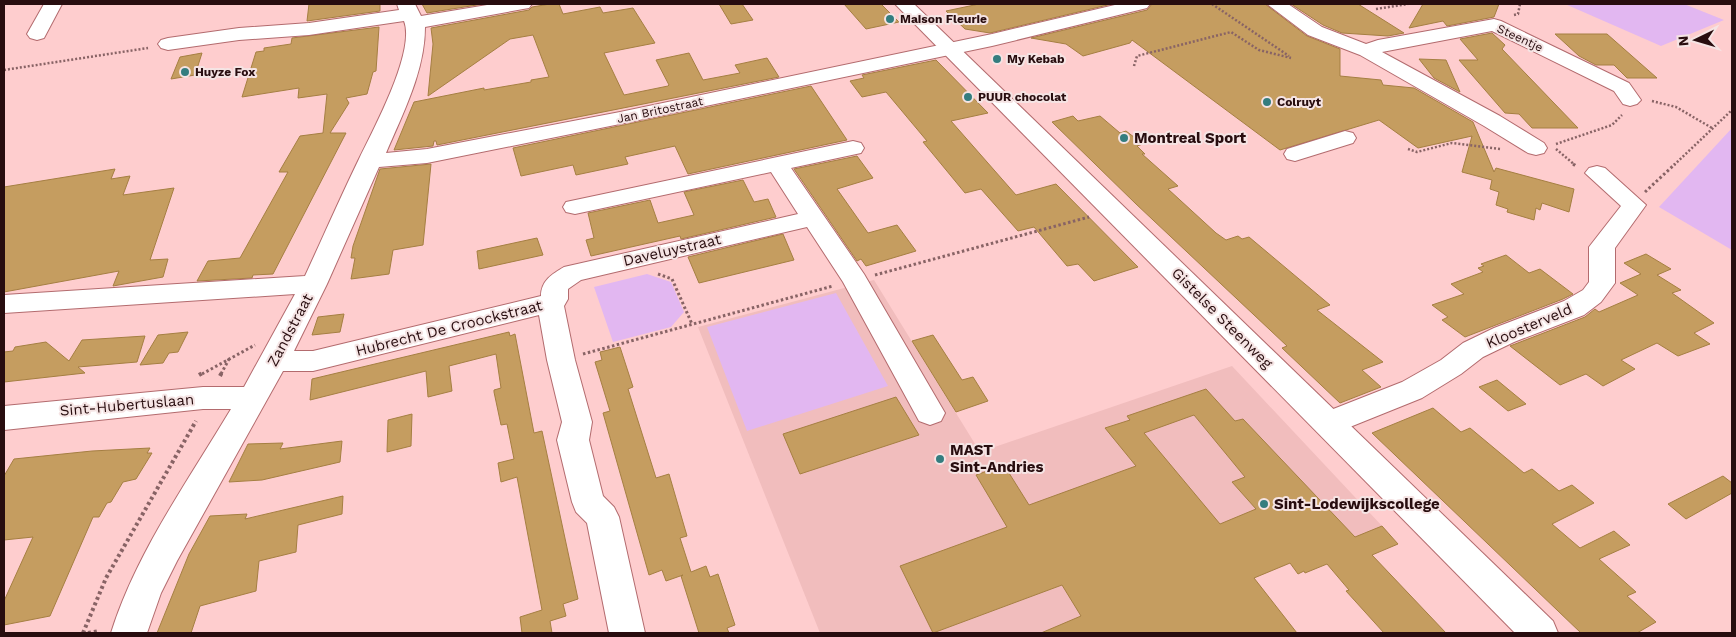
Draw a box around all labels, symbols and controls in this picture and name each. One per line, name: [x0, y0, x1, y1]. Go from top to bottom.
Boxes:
place label: Maison Fleurie: [900, 12, 987, 26]
marker: Maison Fleurie: [884, 13, 896, 25]
north arrow: [1671, 15, 1721, 65]
street label: Steentje: [1495, 21, 1545, 55]
text: N: [1675, 35, 1691, 47]
place label: My Kebab: [1007, 52, 1065, 66]
marker: My Kebab: [991, 53, 1003, 65]
place label: Huyze Fox: [195, 65, 255, 79]
marker: Huyze Fox: [179, 66, 191, 78]
place label: PUUR chocolat: [978, 90, 1067, 104]
marker: PUUR chocolat: [962, 91, 974, 103]
street label: Jan Britostraat: [616, 94, 704, 126]
place label: Colruyt: [1277, 95, 1322, 109]
marker: Colruyt: [1261, 96, 1273, 108]
place label: Montreal Sport: [1134, 129, 1246, 147]
marker: Montreal Sport: [1118, 132, 1130, 144]
street label: Daveluystraat: [621, 230, 723, 270]
street label: Gistelse Steenweg: [1168, 264, 1276, 372]
street label: Zandstraat: [263, 290, 317, 369]
street label: Hubrecht De Croockstraat: [354, 296, 545, 360]
street label: Kloosterveld: [1483, 300, 1575, 352]
street label: Sint-Hubertuslaan: [59, 390, 195, 420]
place label: MAST Sint-Andries: [950, 441, 1043, 476]
marker: MAST Sint-Andries: [934, 453, 946, 465]
place label: Sint-Lodewijkscollege: [1274, 495, 1440, 513]
marker: Sint-Lodewijkscollege: [1258, 498, 1270, 510]

